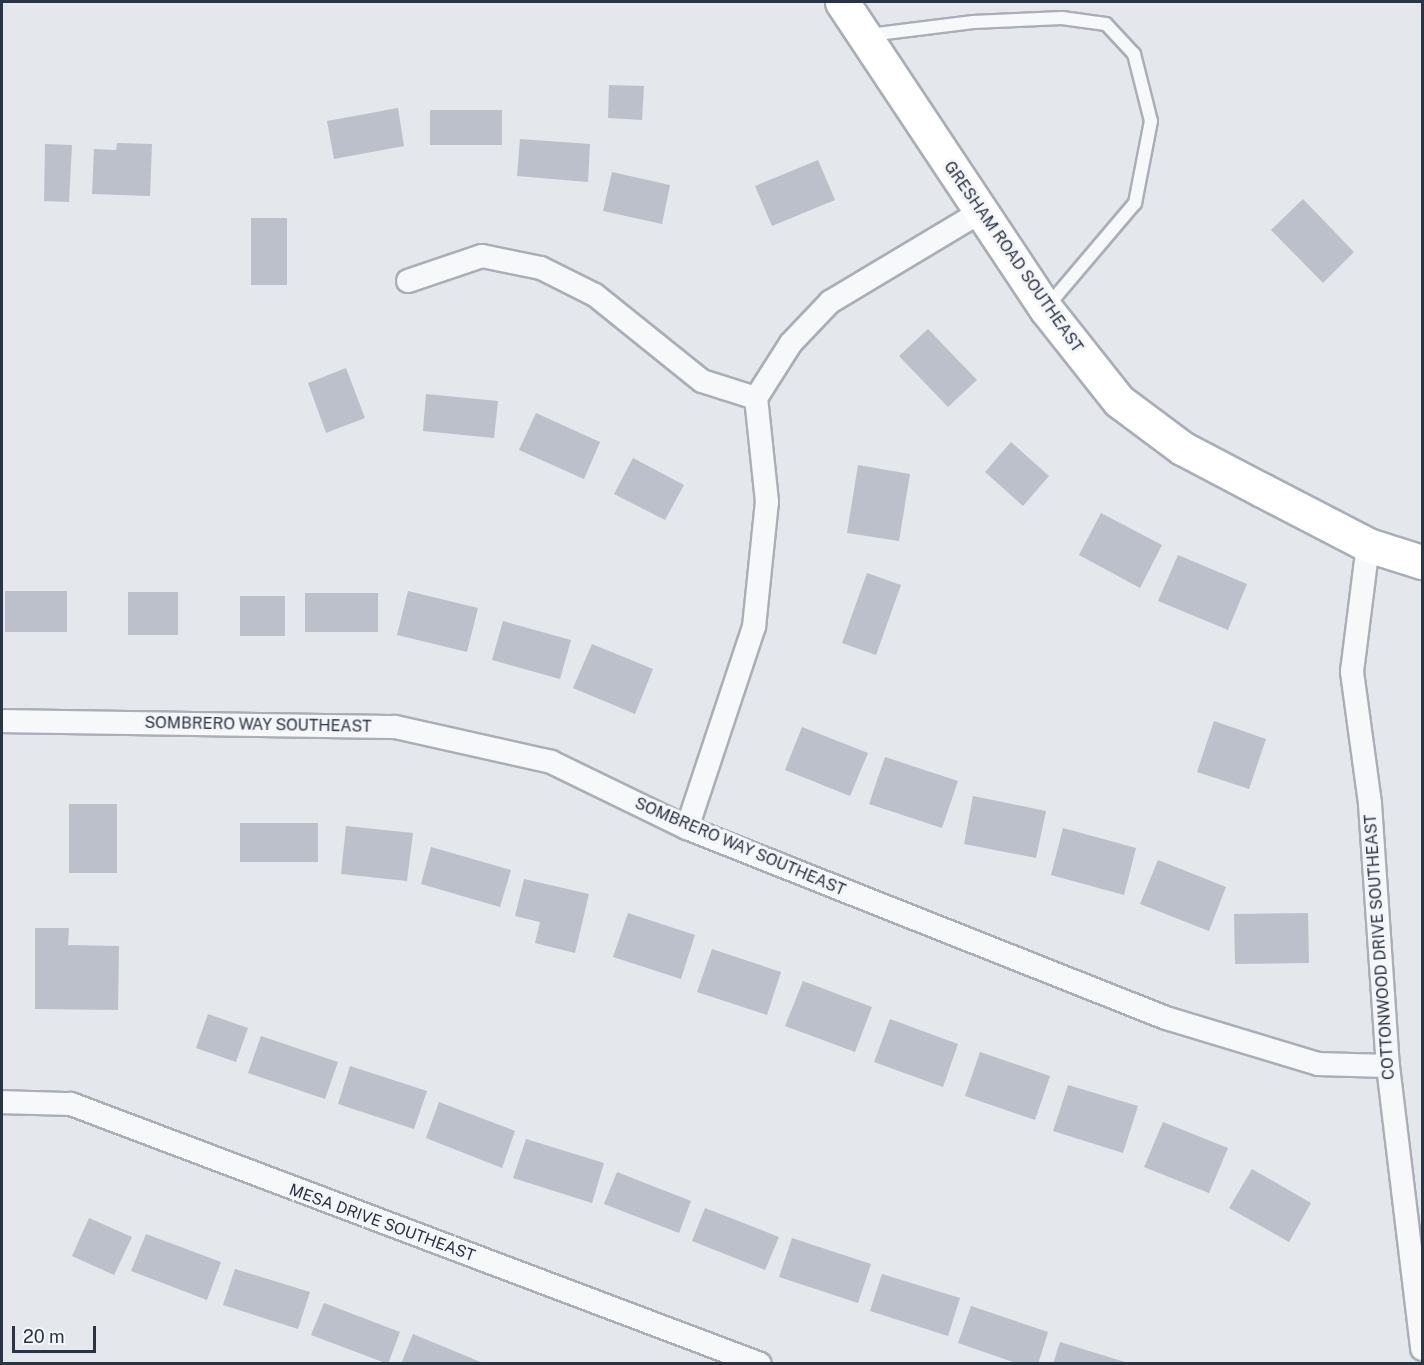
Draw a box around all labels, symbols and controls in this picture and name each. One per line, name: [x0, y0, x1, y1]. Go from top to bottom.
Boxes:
street label: GRESHAM ROAD SOUTHEAST: [939, 158, 1087, 356]
street label: SOMBRERO WAY SOUTHEAST: [144, 713, 372, 737]
street label: SOMBRERO WAY SOUTHEAST: [632, 794, 848, 900]
street label: COTTONWOOD DRIVE SOUTHEAST: [1361, 813, 1399, 1081]
street label: MESA DRIVE SOUTHEAST: [286, 1180, 478, 1266]
scale bar: [15, 1314, 99, 1352]
text: 20 m: [23, 1326, 65, 1347]

